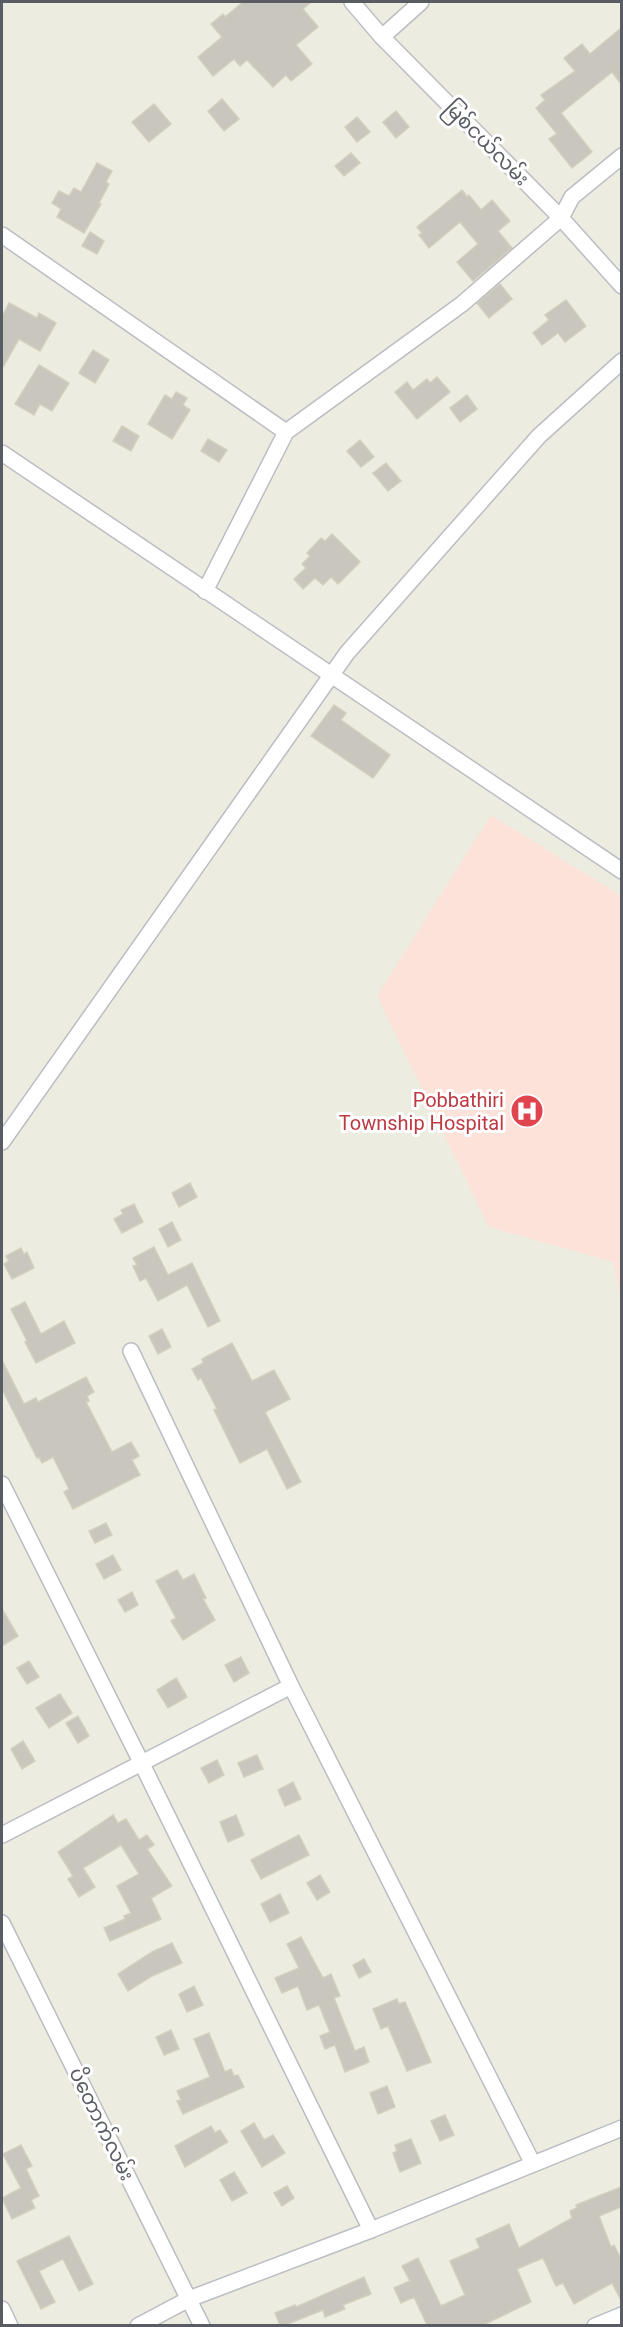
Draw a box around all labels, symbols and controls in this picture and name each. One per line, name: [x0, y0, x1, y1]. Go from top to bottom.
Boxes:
street label: မြစ်ငယ်လမ်း: [437, 94, 536, 193]
place label: Pobbathiri Township Hospital: [339, 1088, 504, 1135]
hospital icon: Pobbathiri Township Hospital: [509, 1093, 545, 1129]
street label: ပိတောက်လမ်း: [64, 2063, 142, 2184]

